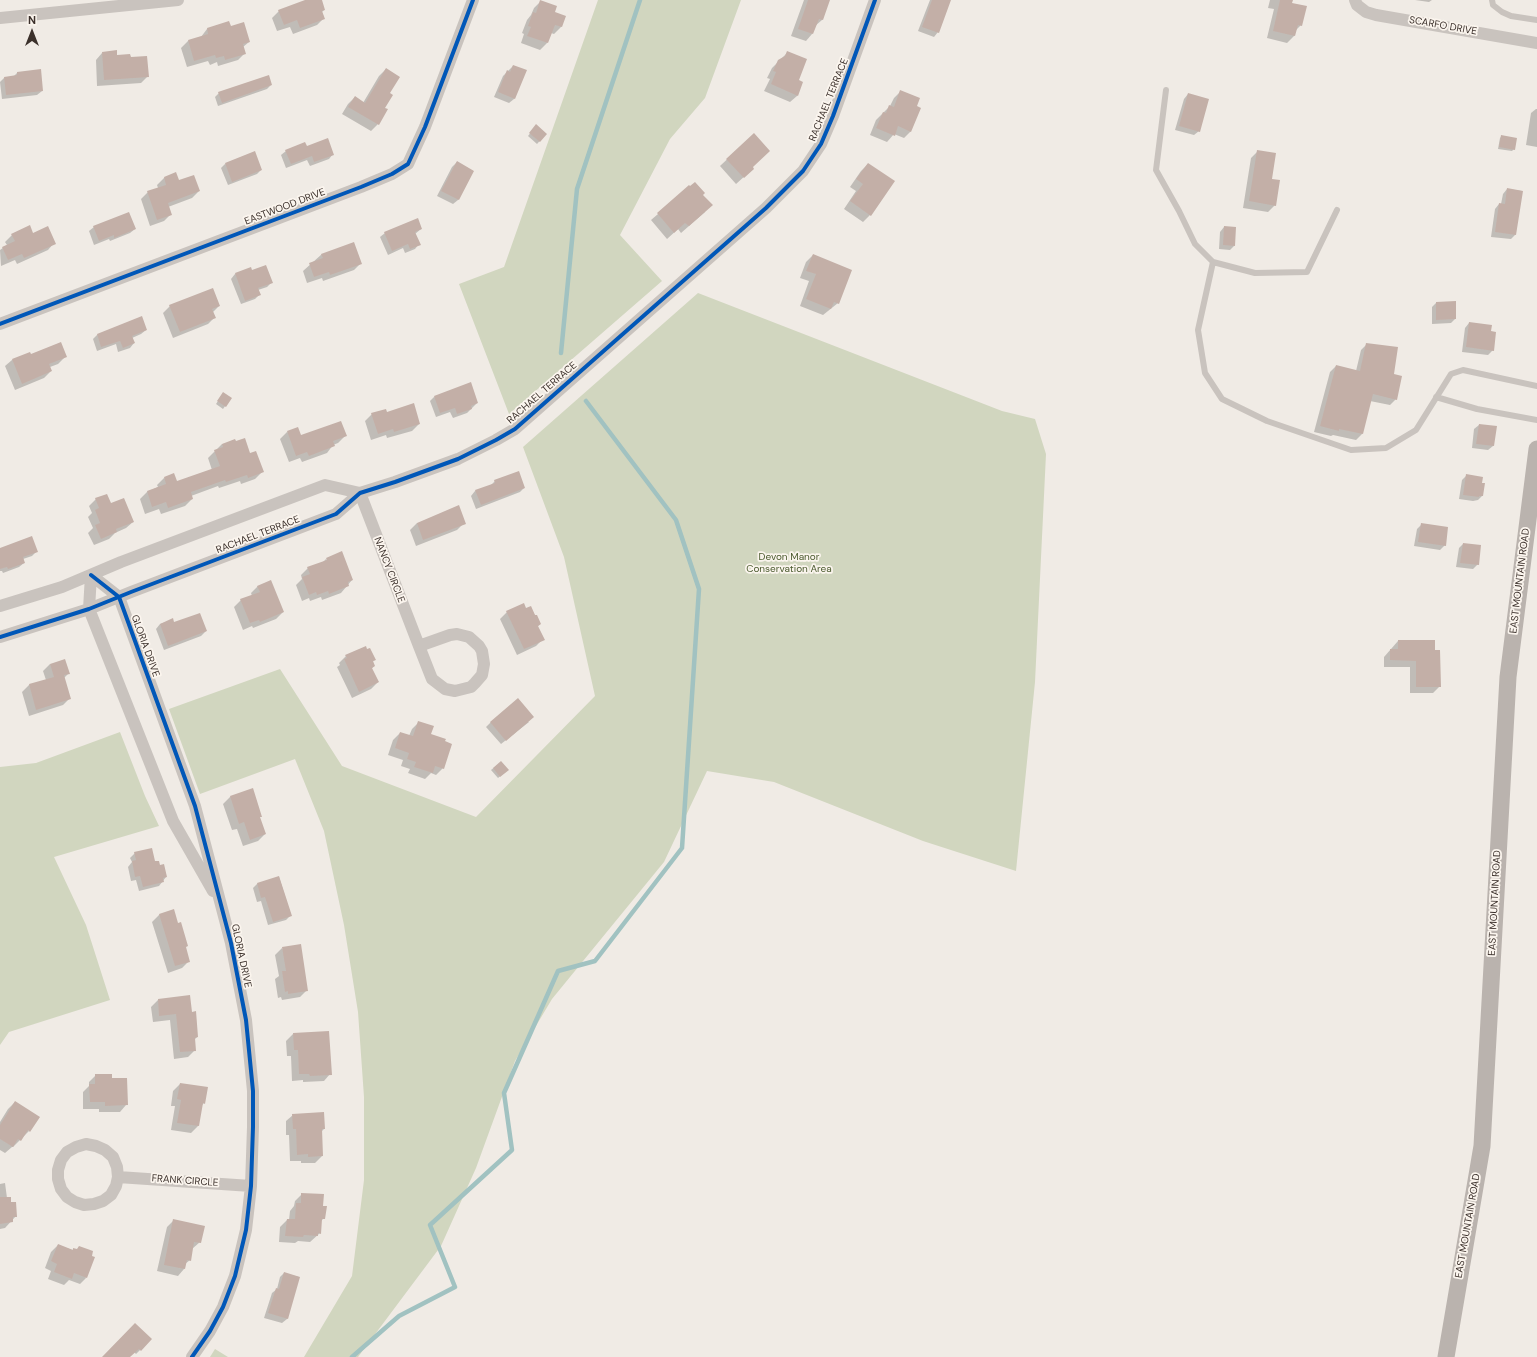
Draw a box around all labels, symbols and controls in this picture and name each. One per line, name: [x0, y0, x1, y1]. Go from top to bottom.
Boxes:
north arrow: [12, 12, 52, 52]
text: N: [28, 13, 36, 27]
street label: SCARFO DRIVE: [1408, 14, 1478, 38]
street label: RACHAEL TERRACE: [807, 57, 851, 143]
street label: EASTWOOD DRIVE: [243, 186, 327, 228]
street label: RACHAEL TERRACE: [505, 359, 579, 427]
street label: RACHAEL TERRACE: [215, 514, 301, 556]
street label: EAST MOUNTAIN ROAD: [1508, 528, 1532, 634]
street label: NANCY CIRCLE: [371, 535, 407, 605]
park label: Devon Manor Conservation Area: [746, 551, 832, 574]
street label: GLORIA DRIVE: [128, 613, 162, 679]
street label: EAST MOUNTAIN ROAD: [1486, 850, 1504, 956]
street label: GLORIA DRIVE: [228, 923, 254, 989]
street label: FRANK CIRCLE: [151, 1173, 219, 1189]
street label: EAST MOUNTAIN ROAD: [1453, 1173, 1483, 1279]

